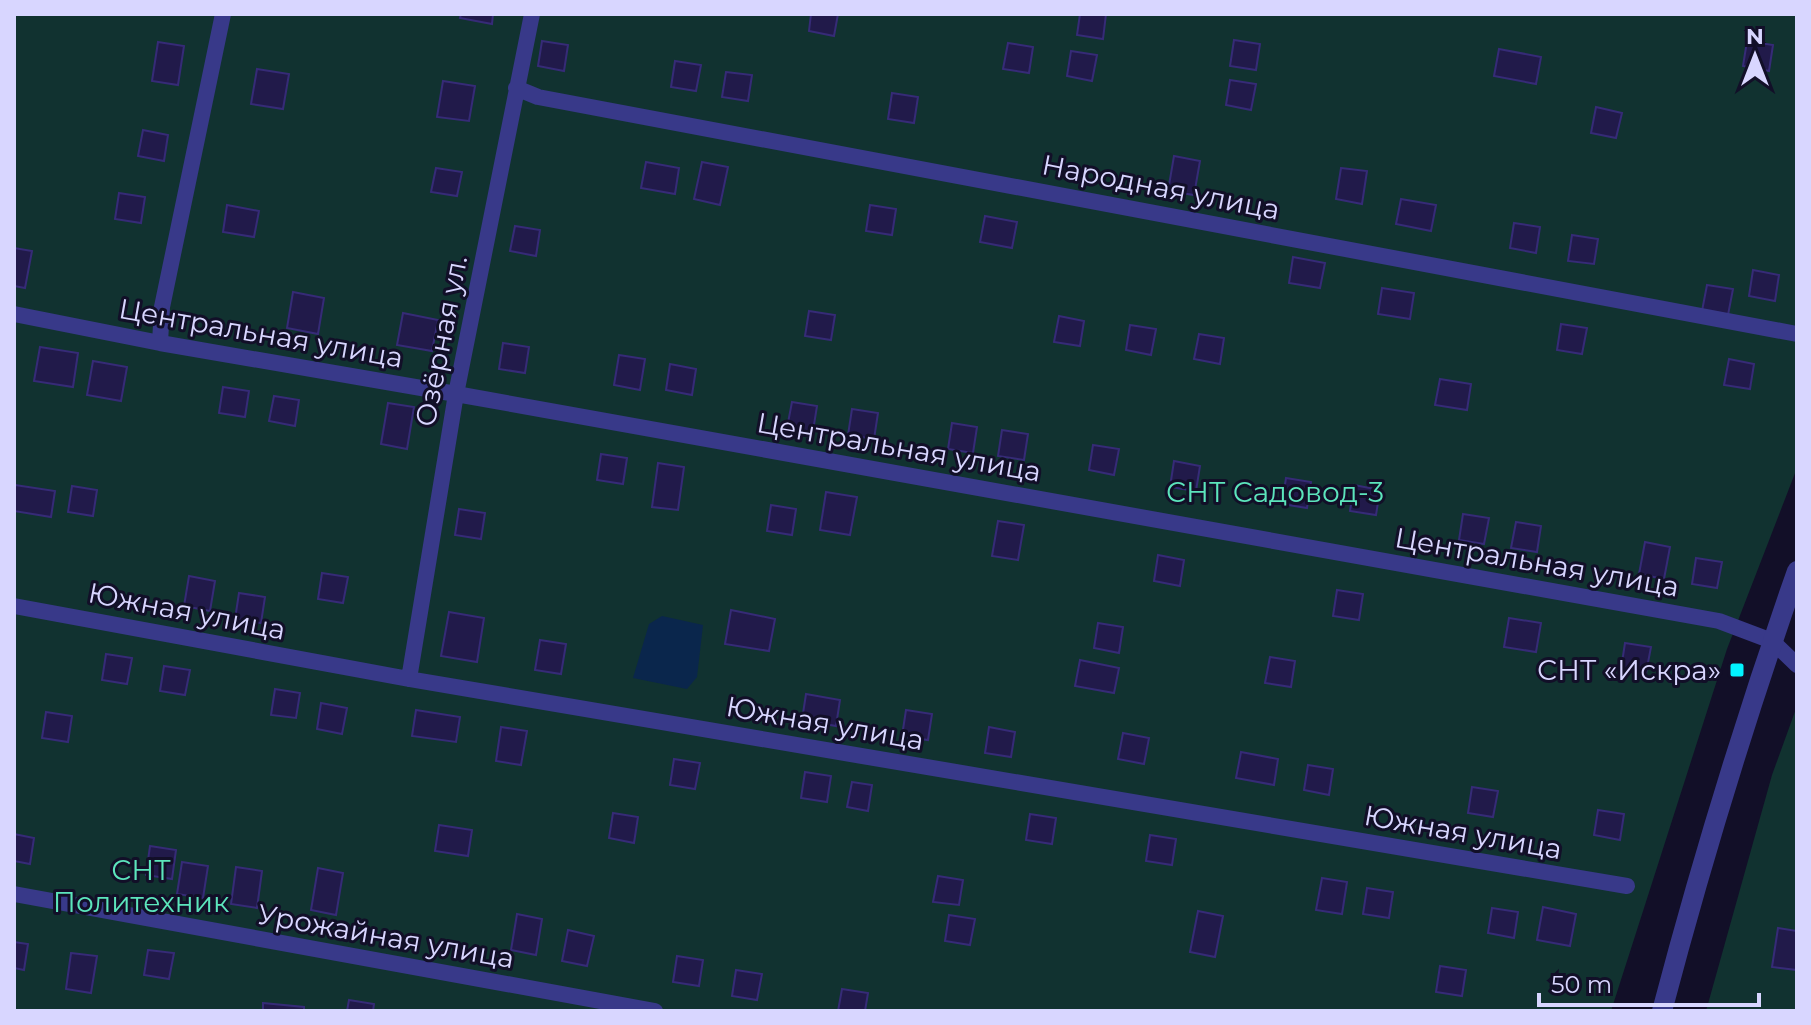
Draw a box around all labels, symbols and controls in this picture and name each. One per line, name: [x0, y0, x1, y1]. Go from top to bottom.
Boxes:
north arrow: [1715, 16, 1795, 96]
text: N: [1746, 23, 1764, 50]
street label: Народная улица: [1039, 147, 1283, 227]
street label: Озёрная ул.: [408, 253, 474, 429]
street label: Центральная улица: [116, 291, 406, 375]
street label: Центральная улица: [754, 405, 1044, 489]
park label: СНТ Садовод-3: [1166, 475, 1384, 509]
street label: Центральная улица: [1392, 520, 1682, 604]
street label: Южная улица: [85, 575, 289, 647]
place label: СНТ «Искра»: [1537, 653, 1721, 687]
marker: СНТ «Искра»: [1728, 661, 1746, 679]
street label: Южная улица: [723, 689, 927, 757]
street label: Южная улица: [1361, 798, 1565, 866]
park label: СНТ Политехник: [53, 853, 229, 919]
street label: Урожайная улица: [255, 897, 517, 975]
scale bar: [1539, 957, 1759, 1007]
text: 50 m: [1551, 970, 1612, 999]

